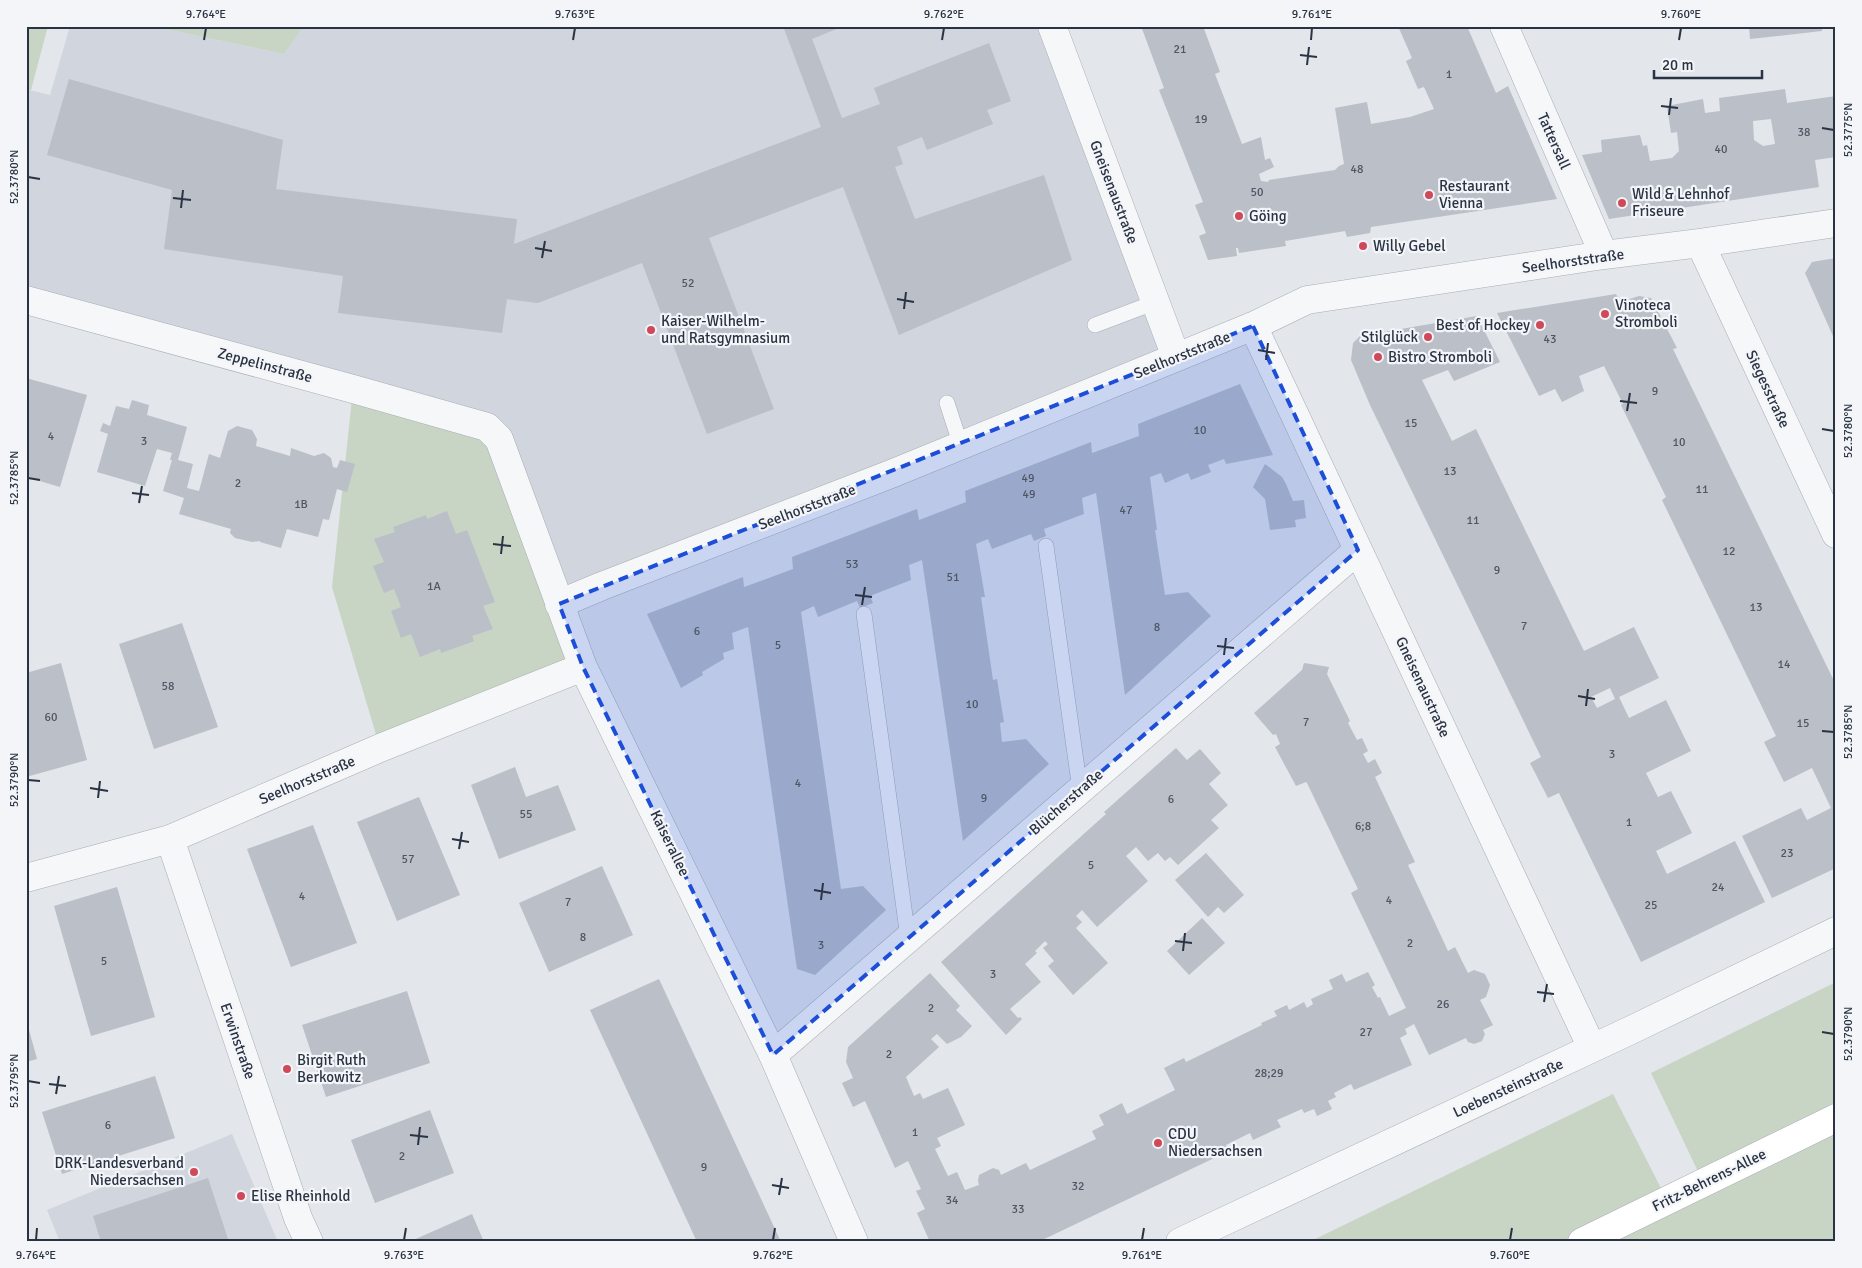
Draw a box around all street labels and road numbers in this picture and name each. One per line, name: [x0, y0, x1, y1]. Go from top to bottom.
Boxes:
street label: Tattersall: [1534, 110, 1574, 172]
street label: Gneisenaustraße: [1086, 138, 1142, 246]
street label: Seelhorststraße: [1521, 245, 1625, 277]
street label: Seelhorststraße: [1131, 327, 1233, 383]
street label: Zeppelinstraße: [216, 344, 314, 386]
street label: Siegesstraße: [1742, 347, 1794, 431]
street label: Seelhorststraße: [756, 480, 858, 534]
street label: Gneisenaustraße: [1392, 634, 1454, 740]
street label: Seelhorststraße: [256, 752, 358, 808]
street label: Blücherstraße: [1026, 765, 1106, 839]
street label: Kaiserallee: [646, 807, 694, 879]
street label: Erwinstraße: [217, 1001, 259, 1081]
street label: Loebensteinstraße: [1450, 1055, 1566, 1121]
street label: Fritz-Behrens-Allee: [1649, 1145, 1769, 1215]

